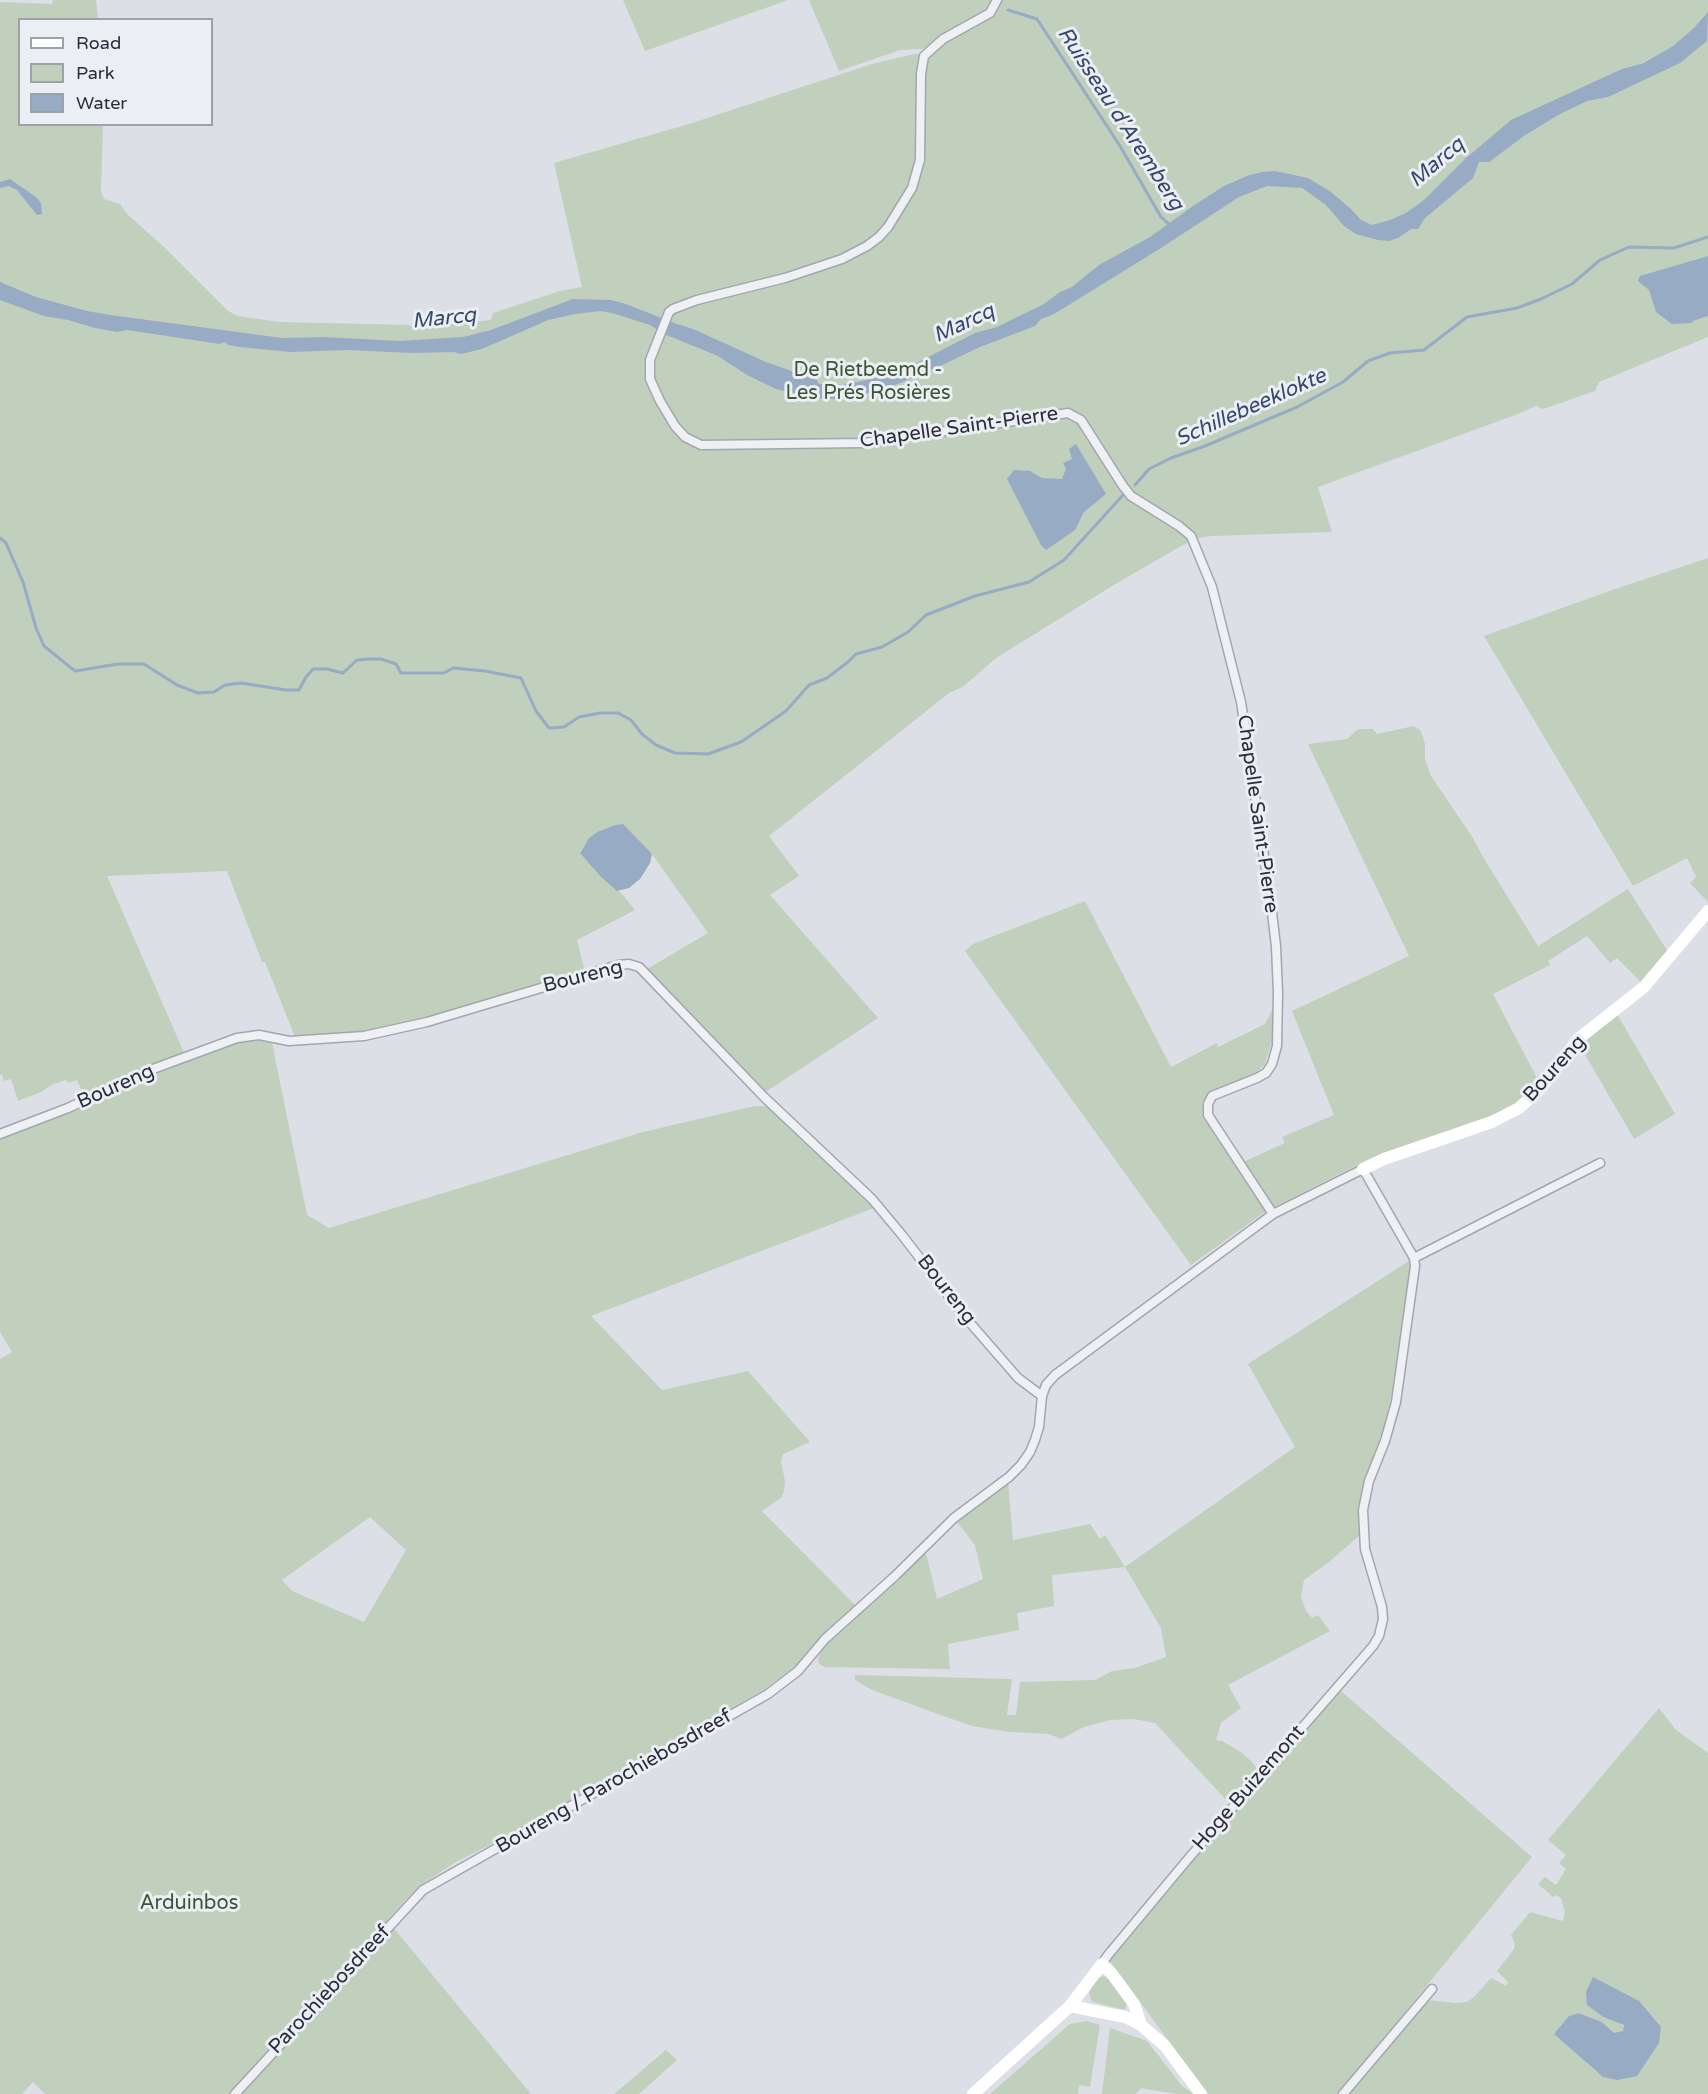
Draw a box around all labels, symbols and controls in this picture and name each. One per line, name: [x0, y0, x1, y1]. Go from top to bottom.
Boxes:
legend: [18, 18, 213, 126]
water label: Ruisseau d'Aremberg: [1051, 23, 1189, 215]
text: Road: [76, 32, 121, 54]
text: Park: [76, 62, 114, 84]
text: Water: [76, 92, 127, 114]
water label: Marcq: [1404, 133, 1470, 193]
water label: Marcq: [930, 299, 998, 349]
water label: Marcq: [411, 303, 477, 335]
park label: De Rietbeemd - Les Prés Rosières: [786, 359, 950, 406]
water label: Schillebeeklokte: [1172, 364, 1330, 452]
street label: Chapelle Saint-Pierre: [858, 402, 1060, 454]
street label: Chapelle Saint-Pierre: [1231, 713, 1283, 915]
street label: Boureng: [541, 955, 625, 999]
street label: Boureng: [1519, 1031, 1591, 1107]
street label: Boureng: [74, 1059, 158, 1115]
street label: Boureng: [911, 1250, 981, 1330]
street label: Boureng / Parochiebosdreef: [492, 1705, 736, 1859]
street label: Hoge Buizemont: [1188, 1720, 1310, 1856]
park label: Arduinbos: [140, 1892, 238, 1916]
street label: Parochiebosdreef: [264, 1921, 396, 2059]

